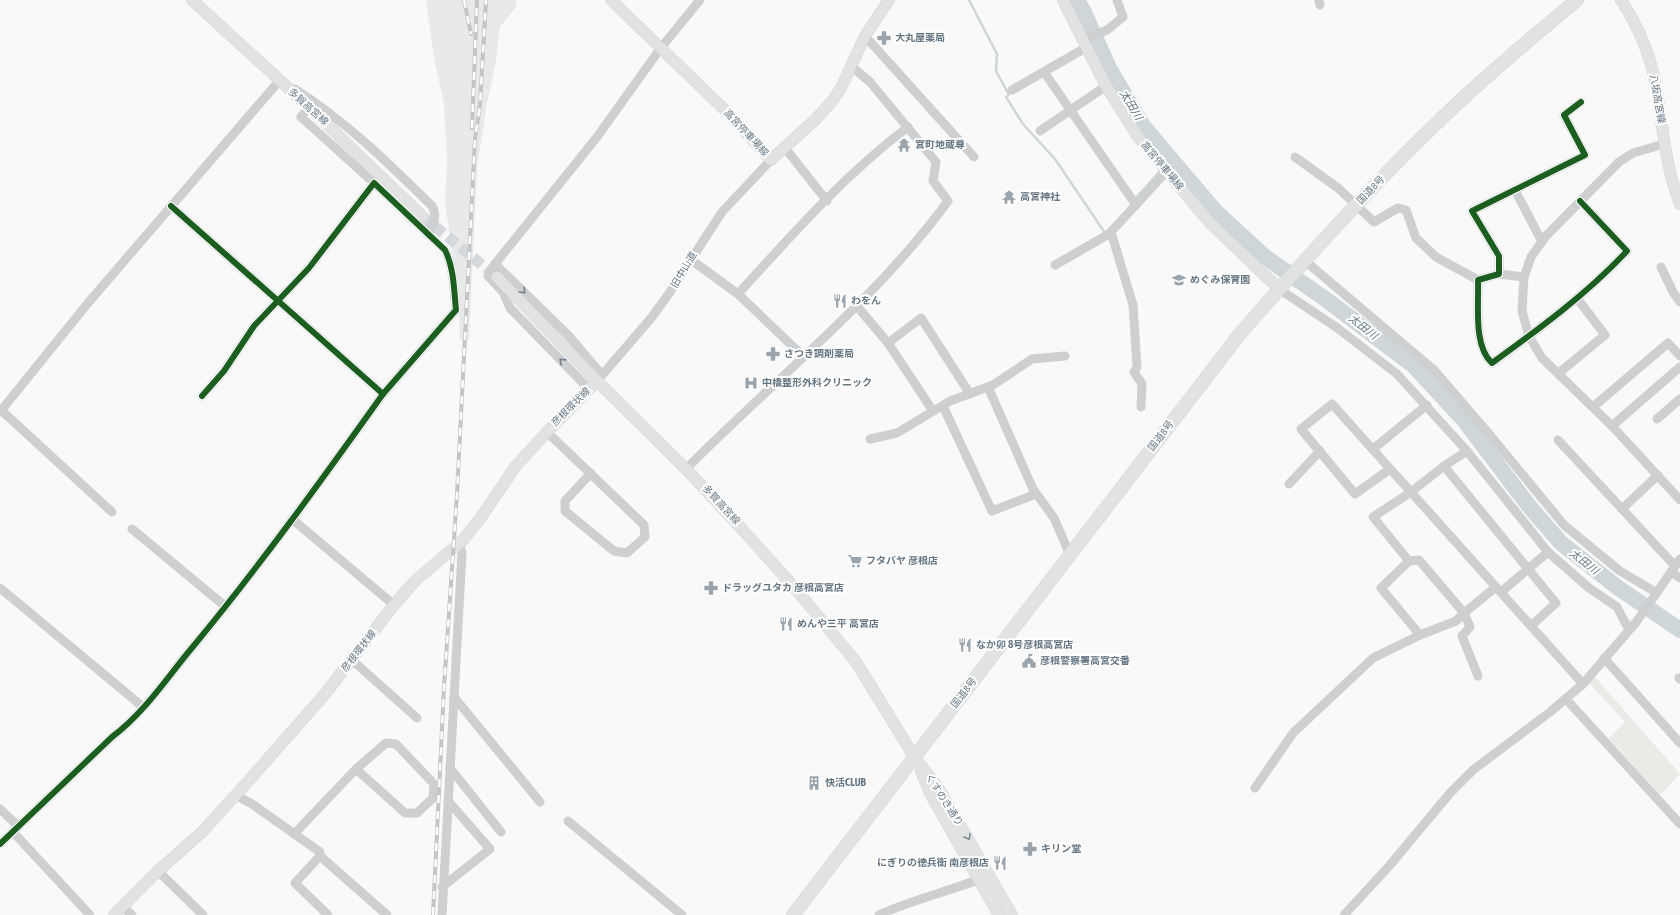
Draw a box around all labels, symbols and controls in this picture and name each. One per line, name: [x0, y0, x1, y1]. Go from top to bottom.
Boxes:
pharmacy icon: 大丸屋薬局: [876, 30, 892, 46]
place label: 大丸屋薬局: [895, 32, 945, 44]
street label: 八坂高宮線: [1647, 73, 1667, 125]
street label: 多賀高宮線: [285, 86, 331, 128]
water label: 太田川: [1117, 88, 1146, 123]
street label: 高宮停車場線: [721, 107, 771, 159]
temple icon: 宮町地蔵尊: [896, 137, 912, 153]
place label: 宮町地蔵尊: [915, 139, 965, 151]
street label: 高宮停車場線: [1138, 139, 1186, 193]
street label: 国道8号: [1355, 173, 1387, 207]
temple icon: 高宮神社: [1001, 189, 1017, 205]
place label: 高宮神社: [1020, 191, 1061, 203]
street label: 旧中山道: [669, 250, 699, 290]
school or university icon: めぐみ保育園: [1171, 272, 1187, 288]
place label: めぐみ保育園: [1190, 274, 1250, 286]
one-way arrow: [518, 286, 526, 294]
restaurant icon: わをん: [832, 293, 848, 309]
place label: わをん: [851, 295, 881, 307]
water label: 太田川: [1346, 312, 1381, 343]
pharmacy icon: さつき調剤薬局: [765, 346, 781, 362]
place label: さつき調剤薬局: [784, 348, 854, 360]
one-way arrow: [559, 359, 567, 366]
hospital icon: 中橋整形外科クリニック: [743, 375, 759, 391]
place label: 中橋整形外科クリニック: [762, 377, 872, 389]
street label: 彦根環状線: [549, 385, 593, 429]
street label: 国道8号: [1146, 418, 1176, 454]
street label: 多賀高宮線: [700, 483, 742, 527]
water label: 太田川: [1567, 547, 1602, 578]
supermarket icon: フタバヤ 彦根店: [847, 553, 863, 569]
place label: フタバヤ 彦根店: [866, 555, 938, 567]
pharmacy icon: ドラッグユタカ 彦根高宮店: [703, 580, 719, 596]
place label: ドラッグユタカ 彦根高宮店: [722, 582, 844, 594]
restaurant icon: めんや三平 高宮店: [778, 616, 794, 632]
place label: めんや三平 高宮店: [797, 618, 879, 630]
street label: 彦根環状線: [339, 628, 379, 674]
restaurant icon: なか卯 8号彦根高宮店: [957, 637, 973, 653]
place label: なか卯 8号彦根高宮店: [976, 639, 1073, 651]
public building icon: 彦根警察署高宮交番: [1021, 653, 1037, 669]
place label: 彦根警察署高宮交番: [1040, 655, 1130, 667]
street label: 国道8号: [949, 675, 979, 711]
street label: くすのき通り: [923, 772, 965, 828]
building icon: 快活CLUB: [806, 775, 822, 791]
place label: 快活CLUB: [825, 777, 867, 789]
one-way arrow: [963, 833, 970, 840]
pharmacy icon: キリン堂: [1022, 841, 1038, 857]
place label: キリン堂: [1041, 843, 1081, 855]
restaurant icon: にぎりの徳兵衛 南彦根店: [992, 855, 1008, 871]
place label: にぎりの徳兵衛 南彦根店: [877, 857, 989, 869]

